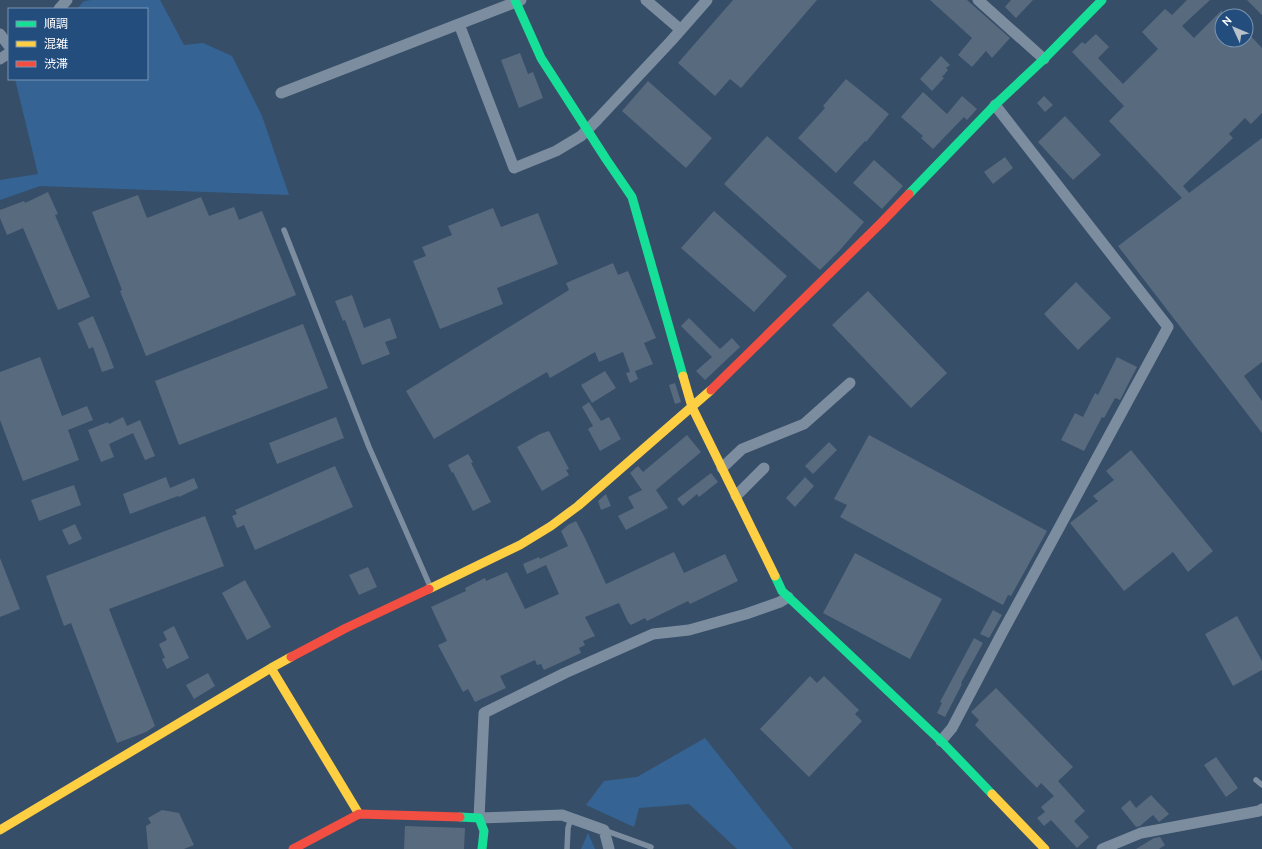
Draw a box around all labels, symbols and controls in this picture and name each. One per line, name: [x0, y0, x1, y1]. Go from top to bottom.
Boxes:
legend: [8, 8, 148, 80]
north arrow: [1214, 8, 1254, 48]
text: N: [1220, 14, 1234, 28]
text: 順調: [44, 17, 68, 30]
text: 混雑: [44, 37, 68, 50]
text: 渋滞: [44, 57, 68, 70]

